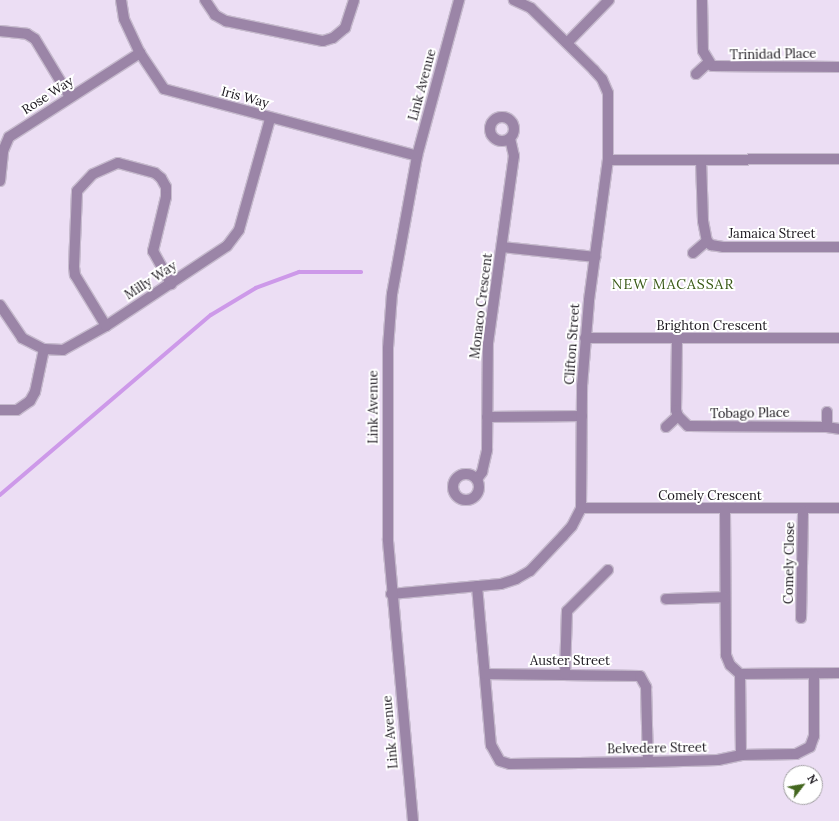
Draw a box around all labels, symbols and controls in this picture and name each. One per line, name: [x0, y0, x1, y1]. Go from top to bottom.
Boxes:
street label: Trinidad Place: [730, 46, 816, 64]
street label: Link Avenue: [406, 47, 440, 123]
street label: Rose Way: [19, 74, 77, 118]
street label: Iris Way: [219, 84, 271, 112]
street label: Jamaica Street: [728, 226, 816, 242]
street label: Monaco Crescent: [468, 252, 496, 360]
street label: Milly Way: [122, 258, 180, 304]
district label: NEW MACASSAR: [612, 276, 734, 292]
street label: Clifton Street: [562, 303, 584, 385]
street label: Brighton Crescent: [657, 318, 767, 334]
street label: Link Avenue: [366, 370, 382, 444]
street label: Tobago Place: [710, 406, 790, 422]
street label: Comely Crescent: [658, 488, 762, 504]
street label: Comely Close: [781, 522, 799, 604]
street label: Auster Street: [530, 653, 610, 669]
street label: Link Avenue: [380, 695, 402, 769]
street label: Belvedere Street: [607, 740, 707, 758]
north arrow: [783, 765, 823, 805]
text: N: [804, 772, 821, 787]

